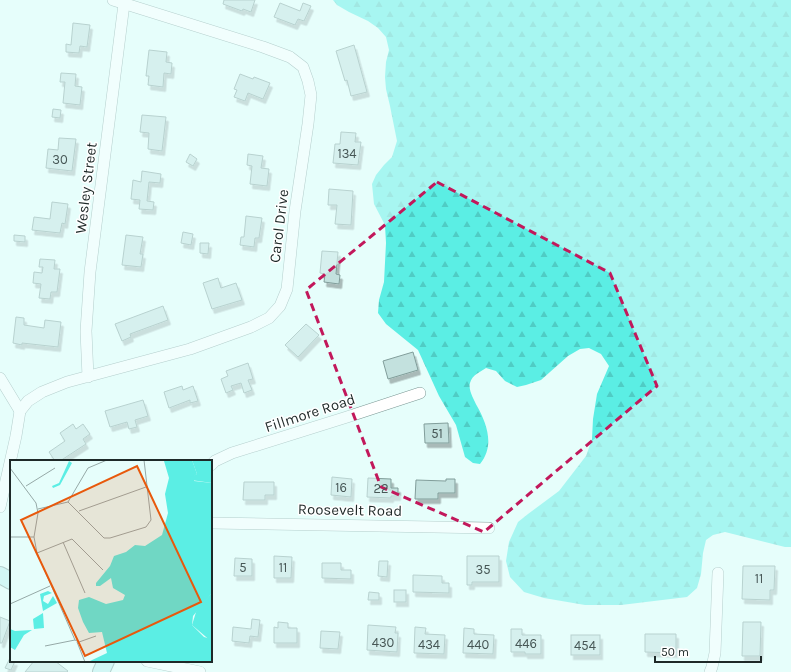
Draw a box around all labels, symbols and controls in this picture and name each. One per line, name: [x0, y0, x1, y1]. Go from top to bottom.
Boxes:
street label: Wesley Street: [71, 141, 101, 235]
house number: 134: [337, 146, 357, 161]
house number: 30: [52, 152, 68, 167]
street label: Carol Drive: [266, 188, 292, 264]
street label: Fillmore Road: [262, 390, 358, 436]
house number: 51: [431, 426, 443, 441]
inset map: [10, 460, 212, 662]
house number: 16: [335, 480, 347, 495]
house number: 22: [373, 481, 389, 496]
street label: Roosevelt Road: [298, 500, 402, 520]
house number: 5: [239, 560, 247, 575]
house number: 11: [279, 560, 287, 575]
house number: 35: [475, 562, 491, 577]
house number: 11: [755, 571, 763, 586]
house number: 430: [372, 635, 395, 650]
house number: 446: [515, 636, 537, 651]
house number: 434: [418, 637, 440, 652]
house number: 440: [467, 637, 489, 652]
house number: 454: [574, 638, 596, 653]
scale bar: [655, 638, 761, 664]
text: 50 m: [661, 645, 689, 659]

